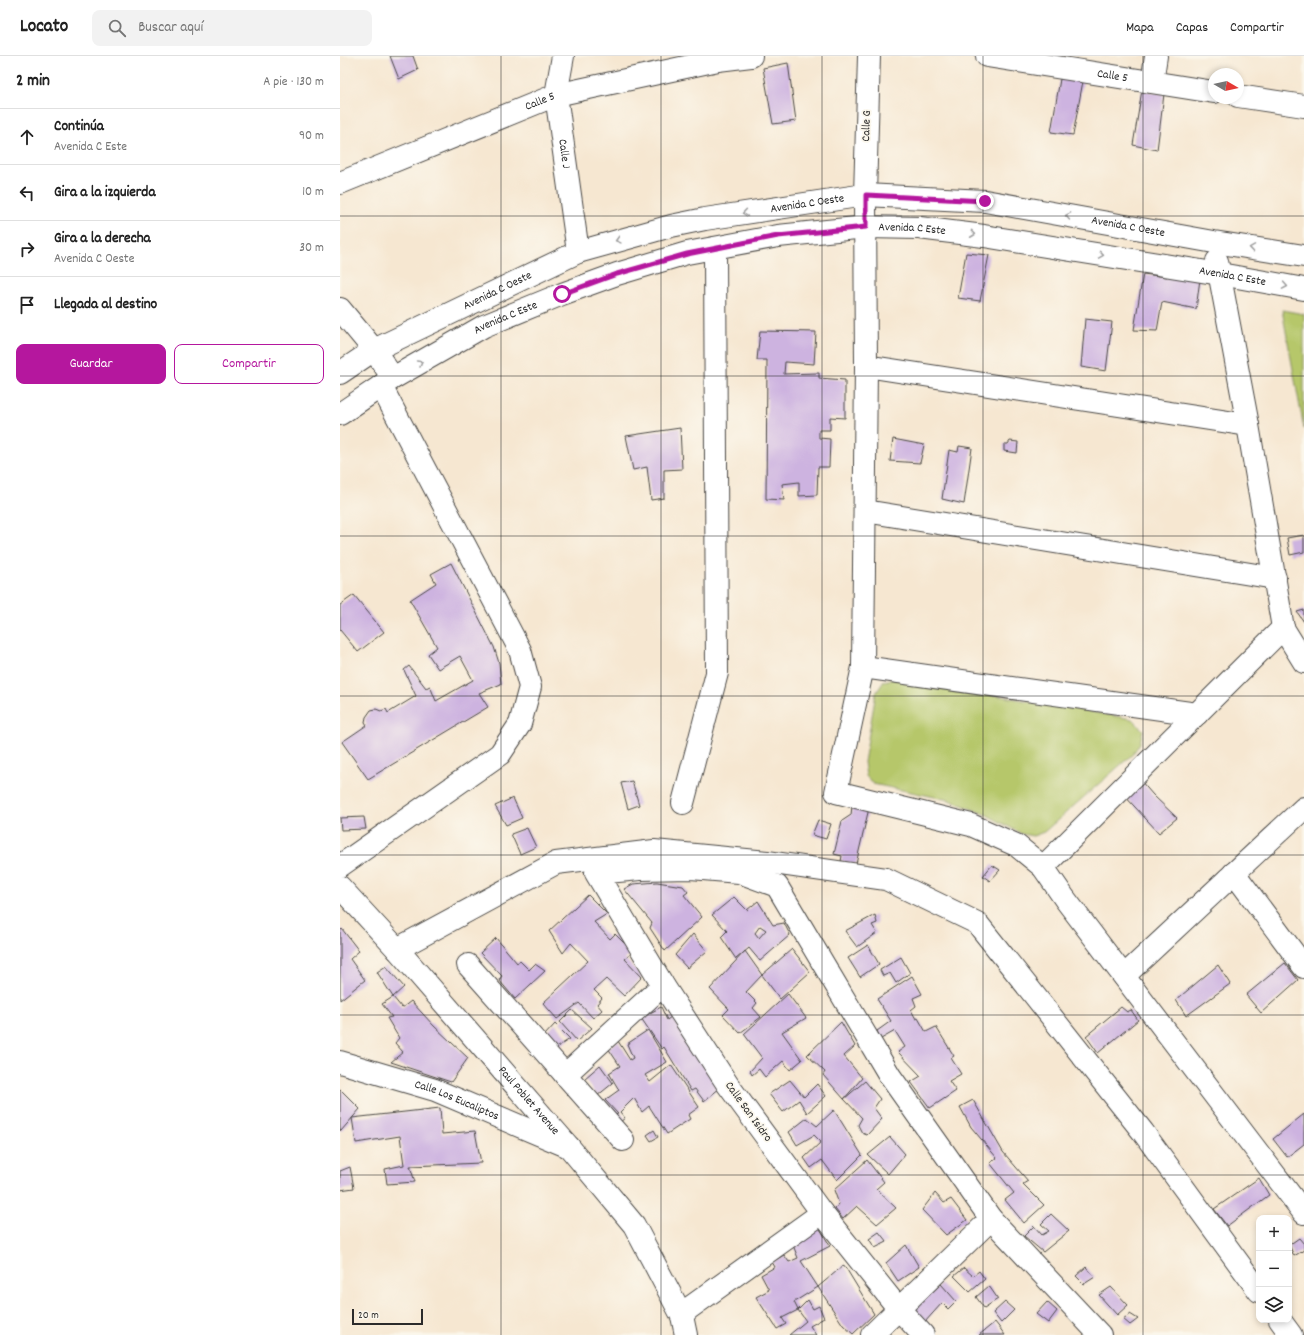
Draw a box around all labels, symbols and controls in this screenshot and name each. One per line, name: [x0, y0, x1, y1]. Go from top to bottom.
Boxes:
search box: [92, 10, 372, 46]
text: Locato: [20, 14, 68, 41]
icon: search: [106, 17, 128, 39]
text: Buscar aquí: [138, 17, 203, 39]
text: Mapa: [1126, 18, 1154, 38]
text: Capas: [1176, 18, 1208, 38]
text: Compartir: [1230, 18, 1284, 38]
street label: Calle 5: [1096, 65, 1129, 87]
north arrow: [1208, 68, 1244, 104]
text: 2 min: [16, 70, 50, 94]
text: A pie · 130 m: [263, 73, 324, 92]
street label: Calle 5: [523, 88, 558, 115]
street label: Calle G: [858, 110, 876, 142]
text: Continúa: [54, 116, 104, 138]
icon: ahead: [16, 126, 38, 148]
text: 90 m: [299, 127, 324, 146]
text: Avenida C Este: [54, 138, 127, 157]
street label: Calle J: [554, 138, 575, 170]
icon: left: [16, 182, 38, 204]
text: Gira a la izquierda: [54, 182, 155, 204]
text: 10 m: [302, 183, 324, 202]
street label: Avenida C Oeste: [769, 190, 845, 218]
route end: [976, 192, 994, 210]
one-way arrow: [742, 208, 748, 217]
one-way arrow: [1065, 212, 1071, 221]
street label: Avenida C Oeste: [1090, 212, 1166, 242]
street label: Avenida C Este: [878, 219, 947, 240]
text: Gira a la derecha: [54, 228, 151, 250]
one-way arrow: [970, 230, 976, 239]
one-way arrow: [615, 236, 622, 244]
icon: right: [16, 238, 38, 260]
text: 30 m: [299, 239, 324, 258]
one-way arrow: [1249, 244, 1255, 253]
text: Avenida C Oeste: [54, 250, 134, 269]
one-way arrow: [1098, 250, 1104, 259]
street label: Avenida C Este: [1198, 262, 1267, 291]
street label: Avenida C Oeste: [460, 267, 535, 314]
one-way arrow: [1282, 281, 1288, 290]
route start: [553, 285, 571, 303]
icon: arrive: [16, 294, 38, 316]
text: Llegada al destino: [54, 294, 157, 316]
street label: Avenida C Este: [471, 297, 540, 339]
button: Guardar: [16, 344, 166, 384]
button: Compartir: [174, 344, 324, 384]
one-way arrow: [416, 360, 423, 367]
street label: Paul Poblet Avenue: [494, 1063, 563, 1139]
street label: Calle Los Eucaliptos: [412, 1076, 502, 1125]
street label: Calle San Isidro: [720, 1078, 776, 1146]
map controls: [1256, 1215, 1292, 1323]
button: +: [1256, 1215, 1292, 1251]
button: −: [1256, 1251, 1292, 1287]
button: layers: [1256, 1287, 1292, 1323]
scale bar: [352, 1307, 423, 1326]
text: 20 m: [358, 1308, 379, 1324]

